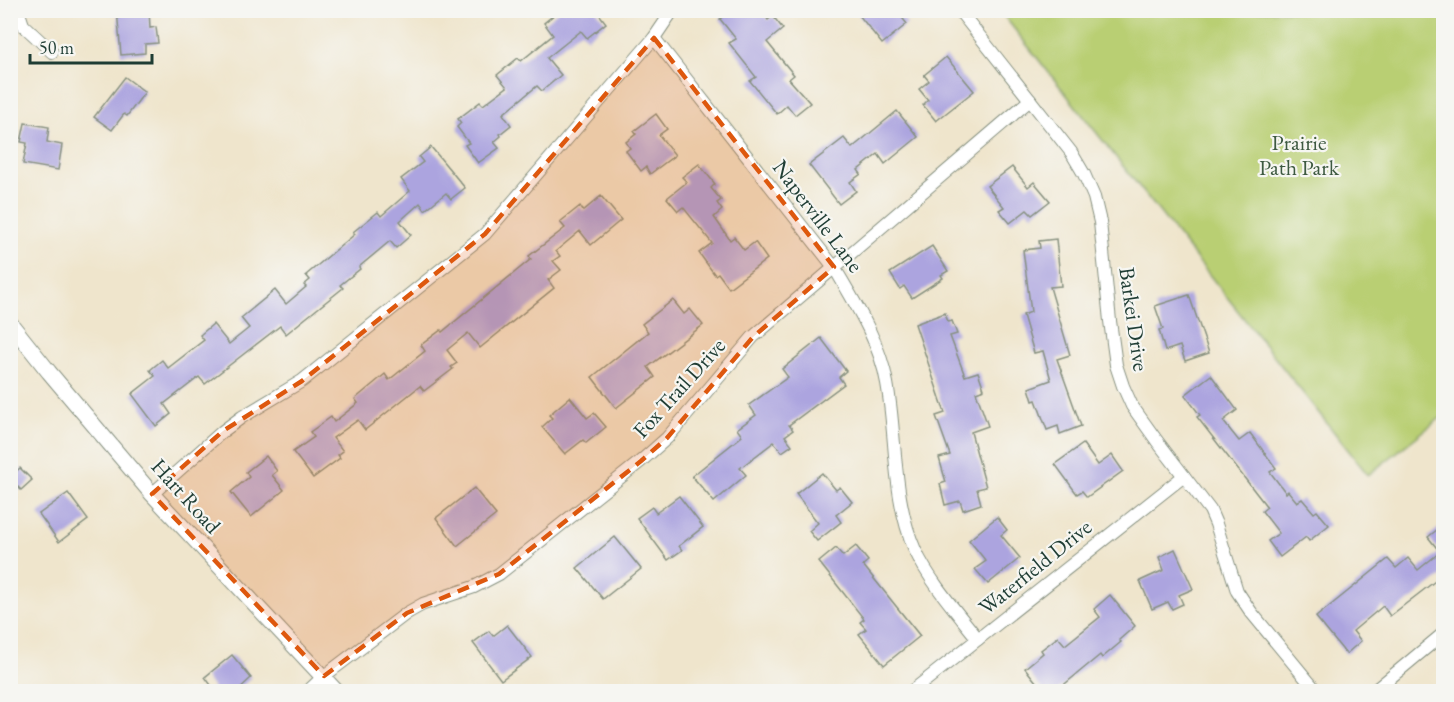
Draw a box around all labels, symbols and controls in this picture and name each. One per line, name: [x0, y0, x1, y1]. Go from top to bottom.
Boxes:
scale bar: [30, 27, 152, 65]
text: 50 m: [39, 36, 74, 59]
park label: Prairie Path Park: [1259, 128, 1340, 182]
street label: Naperville Lane: [766, 154, 870, 279]
street label: Barkei Drive: [1112, 265, 1156, 373]
street label: Fox Trail Drive: [626, 331, 732, 444]
street label: Hart Road: [145, 452, 228, 540]
street label: Waterfield Drive: [973, 512, 1098, 621]

